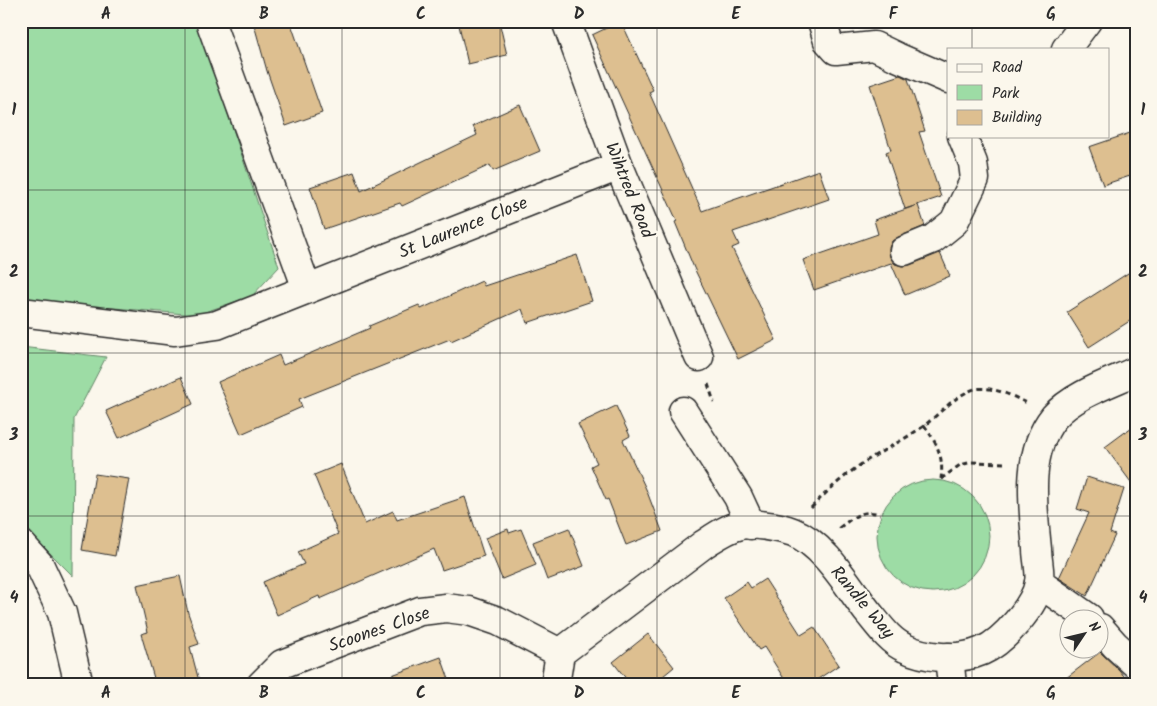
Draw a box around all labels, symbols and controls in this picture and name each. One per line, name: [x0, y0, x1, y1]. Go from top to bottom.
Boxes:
text: A: [101, 2, 111, 27]
text: B: [259, 2, 269, 27]
text: C: [416, 2, 426, 27]
text: D: [574, 2, 585, 27]
text: E: [732, 2, 742, 27]
text: F: [889, 2, 899, 27]
text: G: [1046, 2, 1056, 27]
legend: [947, 48, 1110, 138]
text: Road: [992, 56, 1023, 80]
text: Park: [992, 82, 1020, 106]
text: 1: [12, 98, 17, 123]
text: 1: [1141, 98, 1146, 123]
text: Building: [992, 106, 1042, 130]
street label: Wihtred Road: [596, 138, 661, 244]
street label: St Laurence Close: [395, 189, 532, 267]
text: 2: [9, 260, 19, 285]
text: 2: [1138, 260, 1148, 285]
text: 3: [9, 423, 19, 448]
text: 3: [1138, 423, 1148, 448]
street label: Randle Way: [822, 560, 902, 647]
text: 4: [10, 586, 19, 611]
text: 4: [1139, 586, 1148, 611]
street label: Scoones Close: [325, 600, 434, 661]
north arrow: [1060, 608, 1110, 658]
text: N: [1082, 617, 1105, 637]
text: A: [101, 681, 111, 706]
text: B: [259, 681, 269, 706]
text: C: [416, 681, 426, 706]
text: D: [574, 681, 585, 706]
text: E: [732, 681, 742, 706]
text: F: [889, 681, 899, 706]
text: G: [1046, 681, 1056, 706]

